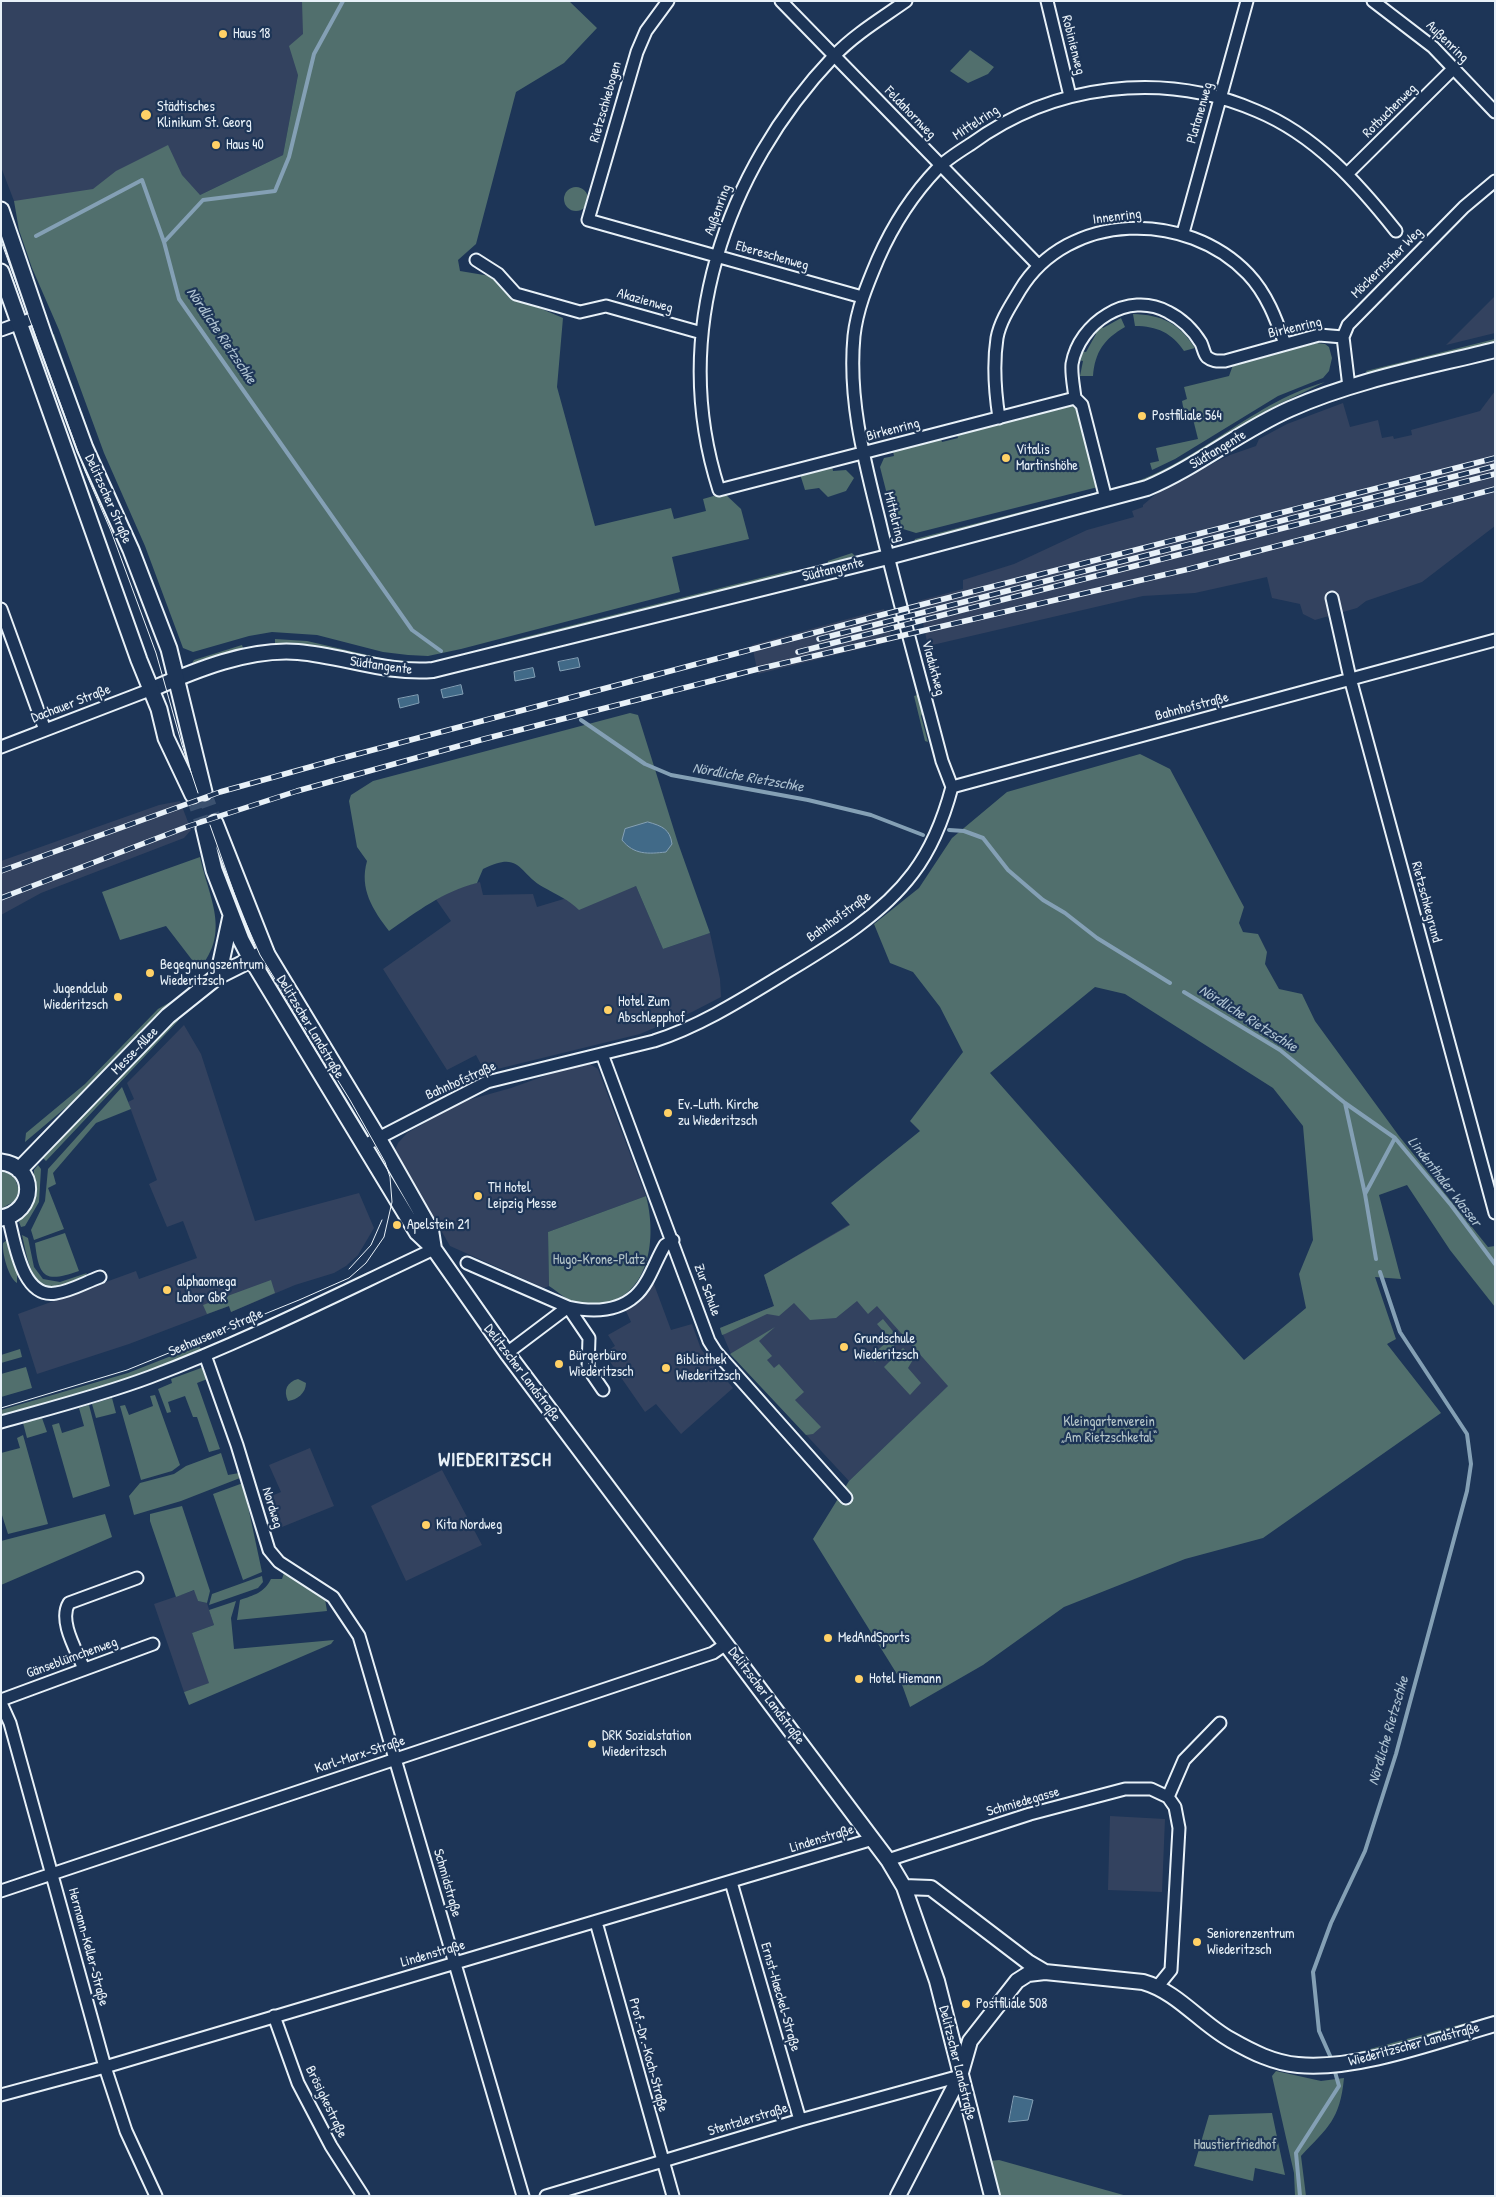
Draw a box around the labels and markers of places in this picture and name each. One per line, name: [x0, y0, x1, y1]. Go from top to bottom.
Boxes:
place label: Haus 18: [233, 26, 270, 42]
marker: Haus 18: [217, 28, 229, 40]
place label: Städtisches Klinikum St. Georg: [157, 99, 252, 132]
marker: Städtisches Klinikum St. Georg: [139, 108, 153, 122]
place label: Haus 40: [226, 137, 264, 153]
marker: Haus 40: [210, 139, 222, 151]
place label: Postfiliale 564: [1152, 408, 1222, 424]
marker: Postfiliale 564: [1136, 410, 1148, 422]
place label: Vitalis Martinshöhe: [1016, 442, 1078, 474]
marker: Vitalis Martinshöhe: [1000, 452, 1012, 464]
place label: Begegnungszentrum Wiederitzsch: [160, 957, 264, 990]
marker: Begegnungszentrum Wiederitzsch: [144, 967, 156, 979]
place label: Jugendclub Wiederitzsch: [44, 981, 108, 1014]
marker: Jugendclub Wiederitzsch: [112, 991, 124, 1003]
place label: Hotel Zum Abschlepphof: [618, 994, 685, 1026]
marker: Hotel Zum Abschlepphof: [602, 1004, 614, 1016]
place label: Ev.-Luth. Kirche zu Wiederitzsch: [678, 1097, 759, 1130]
marker: Ev.-Luth. Kirche zu Wiederitzsch: [662, 1107, 674, 1119]
place label: TH Hotel Leipzig Messe: [488, 1180, 557, 1212]
marker: TH Hotel Leipzig Messe: [472, 1190, 484, 1202]
place label: Apelstein 21: [407, 1217, 469, 1233]
marker: Apelstein 21: [391, 1219, 403, 1231]
place label: alphaomega Labor GbR: [177, 1274, 236, 1306]
marker: alphaomega Labor GbR: [161, 1284, 173, 1296]
place label: Grundschule Wiederitzsch: [854, 1331, 918, 1364]
marker: Grundschule Wiederitzsch: [838, 1341, 850, 1353]
place label: Bürgerbüro Wiederitzsch: [569, 1348, 633, 1380]
place label: Bibliothek Wiederitzsch: [676, 1352, 740, 1384]
marker: Bürgerbüro Wiederitzsch: [553, 1358, 565, 1370]
marker: Bibliothek Wiederitzsch: [660, 1362, 672, 1374]
place label: Kita Nordweg: [436, 1517, 502, 1533]
marker: Kita Nordweg: [420, 1519, 432, 1531]
place label: MedAndSports: [838, 1630, 910, 1646]
marker: MedAndSports: [822, 1632, 834, 1644]
place label: Hotel Hiemann: [869, 1671, 941, 1687]
marker: Hotel Hiemann: [853, 1673, 865, 1685]
place label: DRK Sozialstation Wiederitzsch: [602, 1728, 692, 1760]
marker: DRK Sozialstation Wiederitzsch: [586, 1738, 598, 1750]
place label: Seniorenzentrum Wiederitzsch: [1207, 1926, 1295, 1958]
marker: Seniorenzentrum Wiederitzsch: [1191, 1936, 1203, 1948]
place label: Postfiliale 508: [976, 1996, 1047, 2012]
marker: Postfiliale 508: [960, 1998, 972, 2010]

